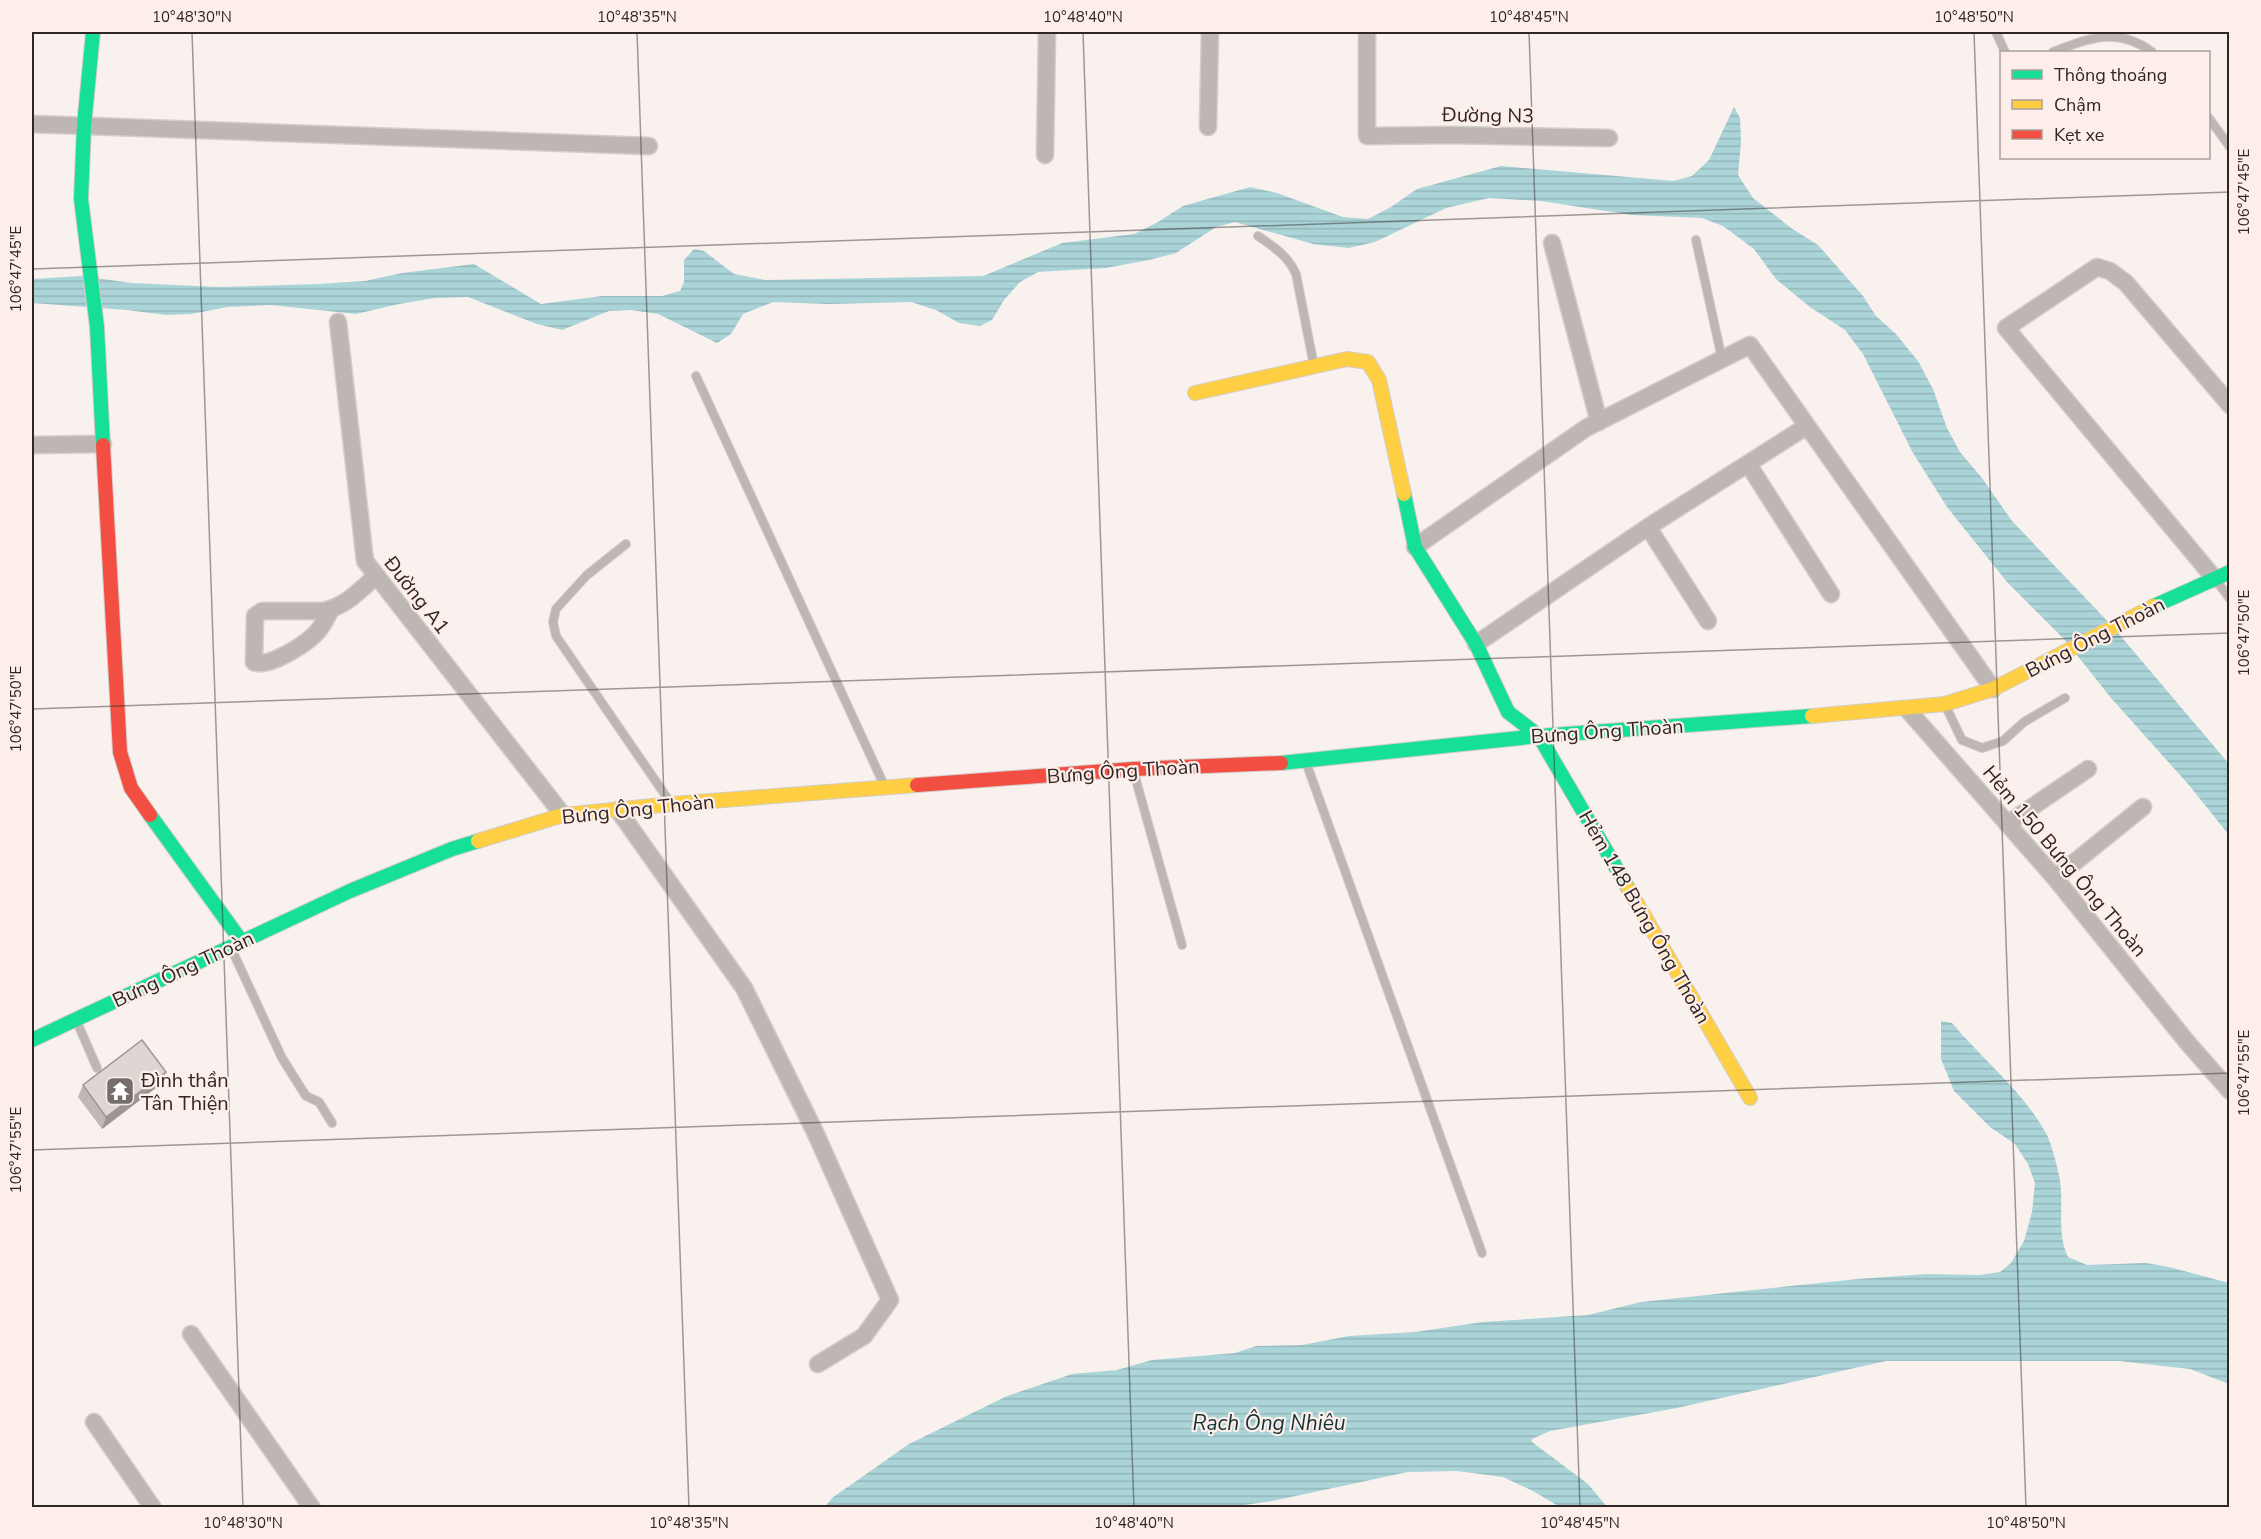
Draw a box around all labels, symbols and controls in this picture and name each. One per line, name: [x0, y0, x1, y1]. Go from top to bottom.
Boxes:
text: 10°48'30"N: [152, 7, 232, 27]
text: 10°48'35"N: [597, 7, 677, 27]
text: 10°48'40"N: [1043, 7, 1123, 27]
text: 10°48'45"N: [1489, 7, 1569, 27]
text: 10°48'50"N: [1934, 7, 2014, 27]
legend: [2000, 51, 2210, 159]
text: Thông thoáng: [2054, 63, 2167, 87]
text: Chậm: [2054, 93, 2101, 117]
street label: Đường N3: [1441, 101, 1534, 130]
text: Kẹt xe: [2054, 123, 2104, 147]
text: 106°47'45"E: [2234, 149, 2254, 235]
text: 106°47'45"E: [6, 226, 26, 312]
street label: Đường A1: [377, 550, 456, 640]
text: 106°47'50"E: [2234, 590, 2254, 676]
street label: Bưng Ông Thoàn: [2021, 591, 2170, 684]
text: 106°47'50"E: [6, 666, 26, 752]
street label: Bưng Ông Thoàn: [1530, 713, 1684, 750]
street label: Bưng Ông Thoàn: [1046, 753, 1200, 790]
street label: Hẻm 150 Bưng Ông Thoàn: [1976, 760, 2153, 963]
street label: Bưng Ông Thoàn: [561, 788, 716, 831]
street label: Hẻm 148 Bưng Ông Thoàn: [1572, 806, 1717, 1029]
street label: Bưng Ông Thoàn: [108, 925, 258, 1014]
text: 106°47'55"E: [2234, 1030, 2254, 1116]
place label: Đình thần Tân Thiện: [140, 1067, 229, 1117]
temple icon: Đình thần Tân Thiện: [104, 1075, 136, 1107]
text: 106°47'55"E: [6, 1107, 26, 1193]
water label: Rạch Ông Nhiêu: [1192, 1409, 1346, 1437]
text: 10°48'30"N: [203, 1513, 283, 1533]
text: 10°48'35"N: [649, 1513, 729, 1533]
text: 10°48'40"N: [1094, 1513, 1174, 1533]
text: 10°48'45"N: [1540, 1513, 1620, 1533]
text: 10°48'50"N: [1986, 1513, 2066, 1533]

